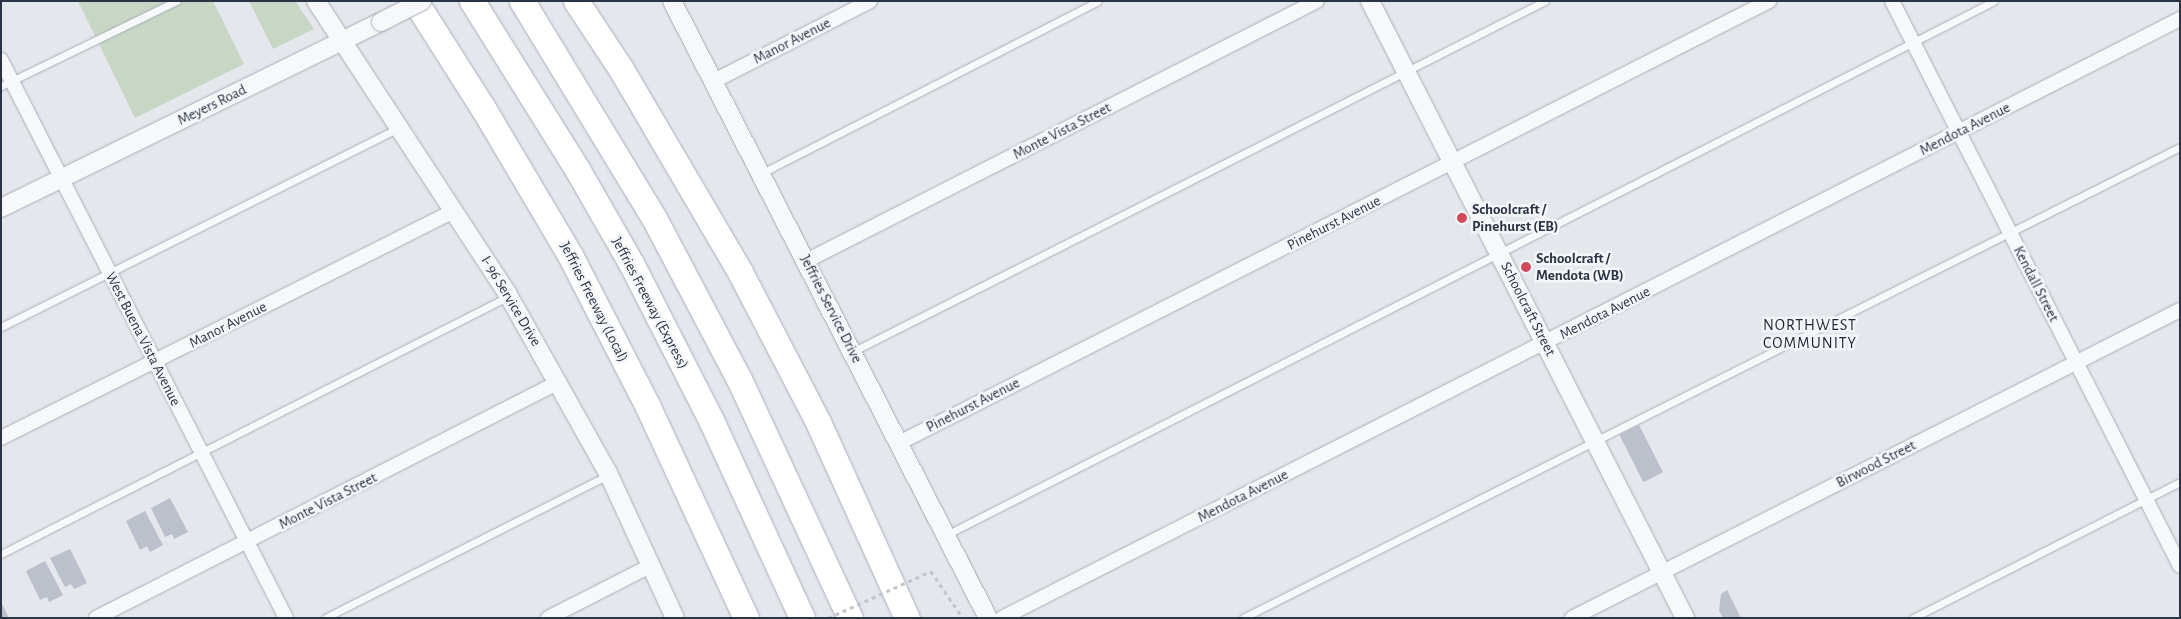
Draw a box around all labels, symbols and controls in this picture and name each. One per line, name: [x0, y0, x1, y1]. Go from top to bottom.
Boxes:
street label: Manor Avenue: [750, 14, 834, 68]
street label: Meyers Road: [175, 81, 249, 129]
street label: Mendota Avenue: [1917, 98, 2013, 160]
street label: Monte Vista Street: [1010, 99, 1114, 163]
street label: Pinehurst Avenue: [1284, 192, 1384, 254]
place label: Schoolcraft / Pinehurst (EB): [1472, 200, 1558, 235]
marker: Schoolcraft / Pinehurst (EB): [1456, 212, 1468, 224]
street label: Jeffries Freeway (Express): [608, 234, 692, 372]
street label: Jeffries Freeway (Local): [556, 239, 632, 365]
street label: Kendall Street: [2009, 243, 2063, 325]
place label: Schoolcraft / Mendota (WB): [1536, 249, 1624, 284]
street label: Jeffries Service Drive: [796, 252, 866, 366]
street label: I- 96 Service Drive: [477, 253, 545, 349]
street label: Schoolcraft Street: [1497, 259, 1559, 359]
marker: Schoolcraft / Mendota (WB): [1520, 261, 1532, 273]
street label: West Buena Vista Avenue: [101, 269, 185, 409]
street label: Mendota Avenue: [1557, 282, 1653, 344]
street label: Manor Avenue: [186, 298, 270, 352]
district label: NORTHWEST COMMUNITY: [1762, 315, 1858, 353]
street label: Pinehurst Avenue: [923, 374, 1023, 436]
street label: Birwood Street: [1833, 436, 1919, 492]
street label: Mendota Avenue: [1195, 465, 1291, 527]
street label: Monte Vista Street: [276, 469, 380, 533]

